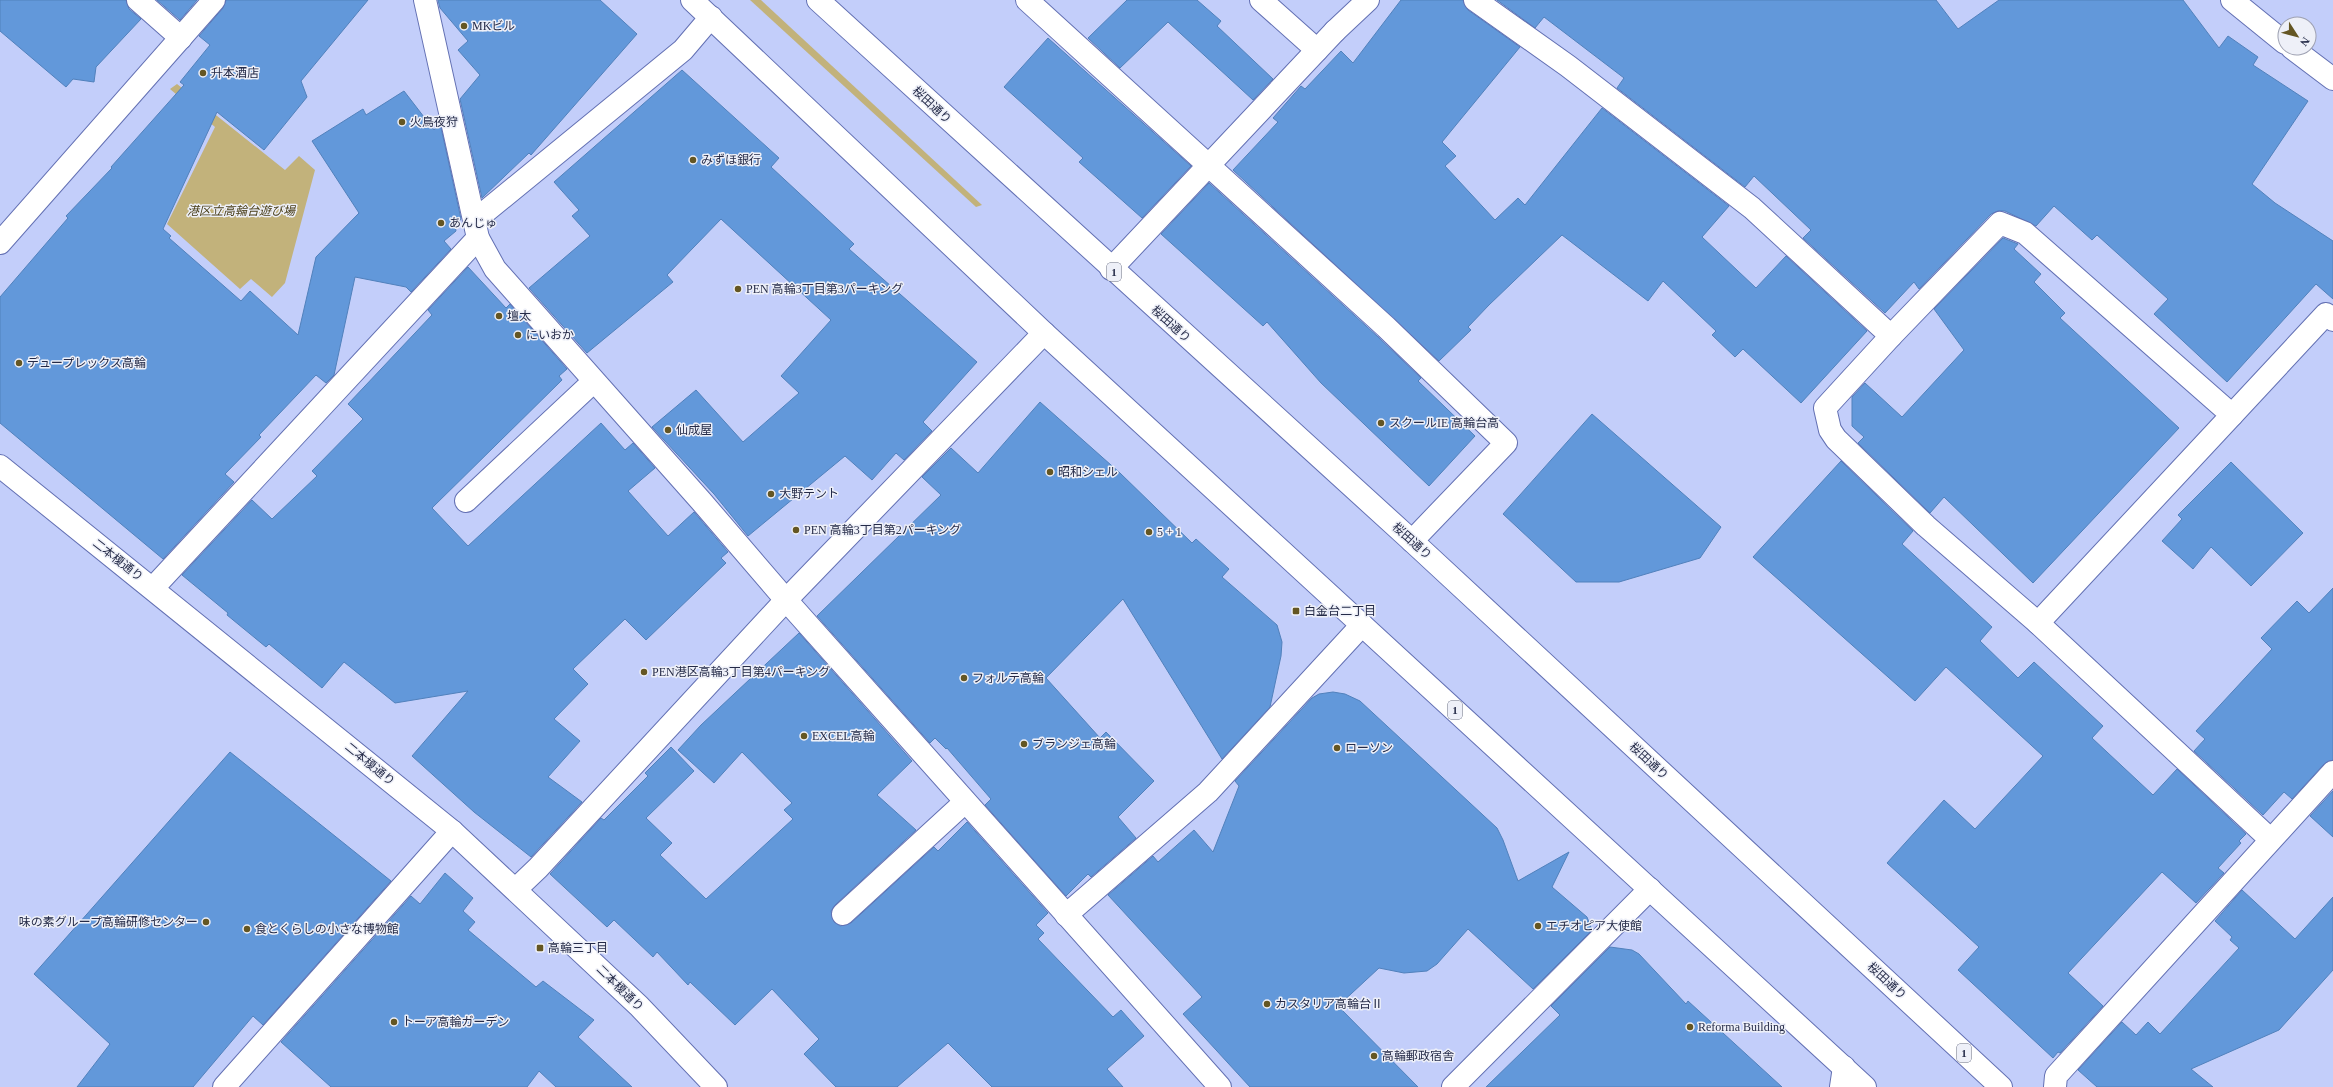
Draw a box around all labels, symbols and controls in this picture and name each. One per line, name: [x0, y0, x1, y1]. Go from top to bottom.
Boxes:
north arrow: [2277, 16, 2317, 56]
place label: MKビル: [472, 19, 515, 33]
marker: MKビル: [459, 21, 469, 31]
text: N: [2298, 35, 2312, 49]
place label: 升本酒店: [211, 66, 259, 80]
marker: 升本酒店: [198, 68, 208, 78]
street label: 桜田通り: [910, 84, 954, 126]
place label: 火鳥夜狩: [410, 115, 458, 129]
marker: 火鳥夜狩: [397, 117, 407, 127]
place label: みずほ銀行: [701, 153, 761, 167]
marker: みずほ銀行: [688, 155, 698, 165]
park label: 港区立高輪台遊び場: [187, 204, 297, 218]
place label: あんじゅ: [449, 216, 497, 230]
marker: あんじゅ: [436, 218, 446, 228]
road number: 1: [1107, 263, 1121, 281]
place label: PEN 高輪3丁目第3パーキング: [746, 282, 903, 296]
marker: PEN 高輪3丁目第3パーキング: [733, 284, 743, 294]
street label: 桜田通り: [1148, 303, 1194, 345]
place label: 壇太: [507, 309, 531, 323]
marker: 壇太: [494, 311, 504, 321]
place label: にいおか: [526, 328, 574, 342]
marker: にいおか: [513, 330, 523, 340]
place label: デュープレックス高輪: [27, 356, 146, 370]
marker: デュープレックス高輪: [14, 358, 24, 368]
place label: スクールIE 高輪台高: [1389, 416, 1499, 430]
marker: スクールIE 高輪台高: [1376, 418, 1386, 428]
place label: 仙成屋: [676, 423, 712, 437]
marker: 仙成屋: [663, 425, 673, 435]
place label: 昭和シェル: [1058, 465, 1118, 479]
marker: 昭和シェル: [1045, 467, 1055, 477]
place label: 大野テント: [779, 487, 839, 501]
marker: 大野テント: [766, 489, 776, 499]
street label: 桜田通り: [1389, 520, 1435, 562]
place label: PEN 高輪3丁目第2パーキング: [804, 523, 961, 537]
marker: PEN 高輪3丁目第2パーキング: [791, 525, 801, 535]
place label: 5 + 1: [1157, 525, 1182, 539]
marker: 5 + 1: [1144, 527, 1154, 537]
street label: 二本榎通り: [90, 536, 146, 584]
place label: 白金台二丁目: [1304, 604, 1376, 618]
marker: 白金台二丁目: [1291, 606, 1301, 616]
place label: PEN港区高輪3丁目第4パーキング: [652, 665, 830, 679]
marker: PEN港区高輪3丁目第4パーキング: [639, 667, 649, 677]
place label: フォルテ高輪: [972, 671, 1044, 685]
marker: フォルテ高輪: [959, 673, 969, 683]
road number: 1: [1448, 701, 1462, 719]
place label: EXCEL高輪: [812, 729, 875, 743]
marker: EXCEL高輪: [799, 731, 809, 741]
place label: ブランジェ高輪: [1032, 737, 1116, 751]
marker: ブランジェ高輪: [1019, 739, 1029, 749]
street label: 二本榎通り: [342, 740, 398, 788]
street label: 桜田通り: [1627, 740, 1671, 782]
place label: ローソン: [1345, 741, 1393, 755]
marker: ローソン: [1332, 743, 1342, 753]
place label: 味の素グループ高輪研修センター: [19, 915, 198, 929]
marker: 味の素グループ高輪研修センター: [201, 917, 211, 927]
place label: エチオピア大使館: [1546, 919, 1642, 933]
marker: エチオピア大使館: [1533, 921, 1543, 931]
place label: 食とくらしの小さな博物館: [255, 922, 399, 936]
marker: 食とくらしの小さな博物館: [242, 924, 252, 934]
place label: 高輪三丁目: [548, 941, 608, 955]
marker: 高輪三丁目: [535, 943, 545, 953]
street label: 桜田通り: [1865, 960, 1909, 1002]
street label: 二本榎通り: [594, 962, 646, 1014]
place label: カスタリア高輪台Ⅱ: [1275, 997, 1383, 1011]
marker: カスタリア高輪台Ⅱ: [1262, 999, 1272, 1009]
place label: トーア高輪ガーデン: [402, 1015, 510, 1029]
marker: トーア高輪ガーデン: [389, 1017, 399, 1027]
place label: Reforma Building: [1698, 1020, 1785, 1034]
marker: Reforma Building: [1685, 1022, 1695, 1032]
road number: 1: [1957, 1044, 1971, 1062]
place label: 高輪郵政宿舎: [1382, 1049, 1454, 1063]
marker: 高輪郵政宿舎: [1369, 1051, 1379, 1061]

